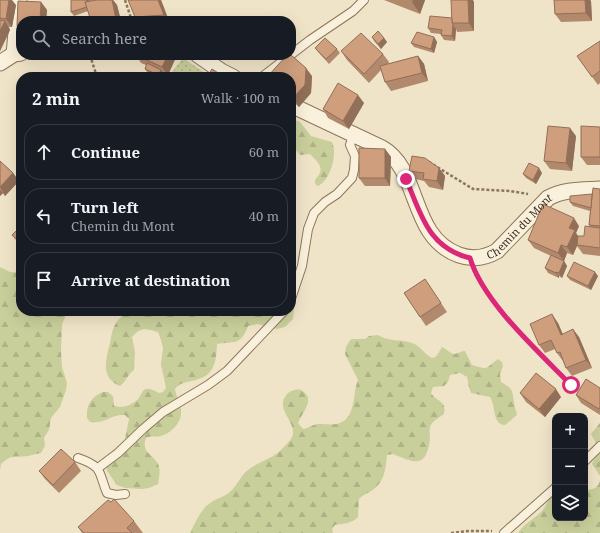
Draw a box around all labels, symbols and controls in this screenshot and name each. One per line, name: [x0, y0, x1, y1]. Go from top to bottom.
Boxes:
search box: [16, 16, 296, 60]
icon: search: [30, 27, 52, 49]
text: Search here: [62, 28, 147, 48]
text: 2 min: [32, 87, 80, 110]
text: Walk · 100 m: [201, 89, 280, 107]
icon: ahead: [33, 141, 55, 163]
text: Continue: [71, 142, 140, 162]
text: 60 m: [249, 143, 279, 161]
route end: [397, 170, 415, 188]
street label: Chemin du Mont: [484, 189, 554, 262]
text: Turn left: [71, 197, 139, 217]
icon: left: [33, 205, 55, 227]
text: 40 m: [249, 207, 279, 225]
text: Chemin du Mont: [71, 217, 175, 235]
icon: arrive: [33, 269, 55, 291]
text: Arrive at destination: [71, 270, 230, 290]
route start: [562, 376, 580, 394]
map controls: [552, 413, 588, 521]
button: +: [552, 413, 588, 449]
button: −: [552, 449, 588, 485]
button: layers: [552, 485, 588, 521]

